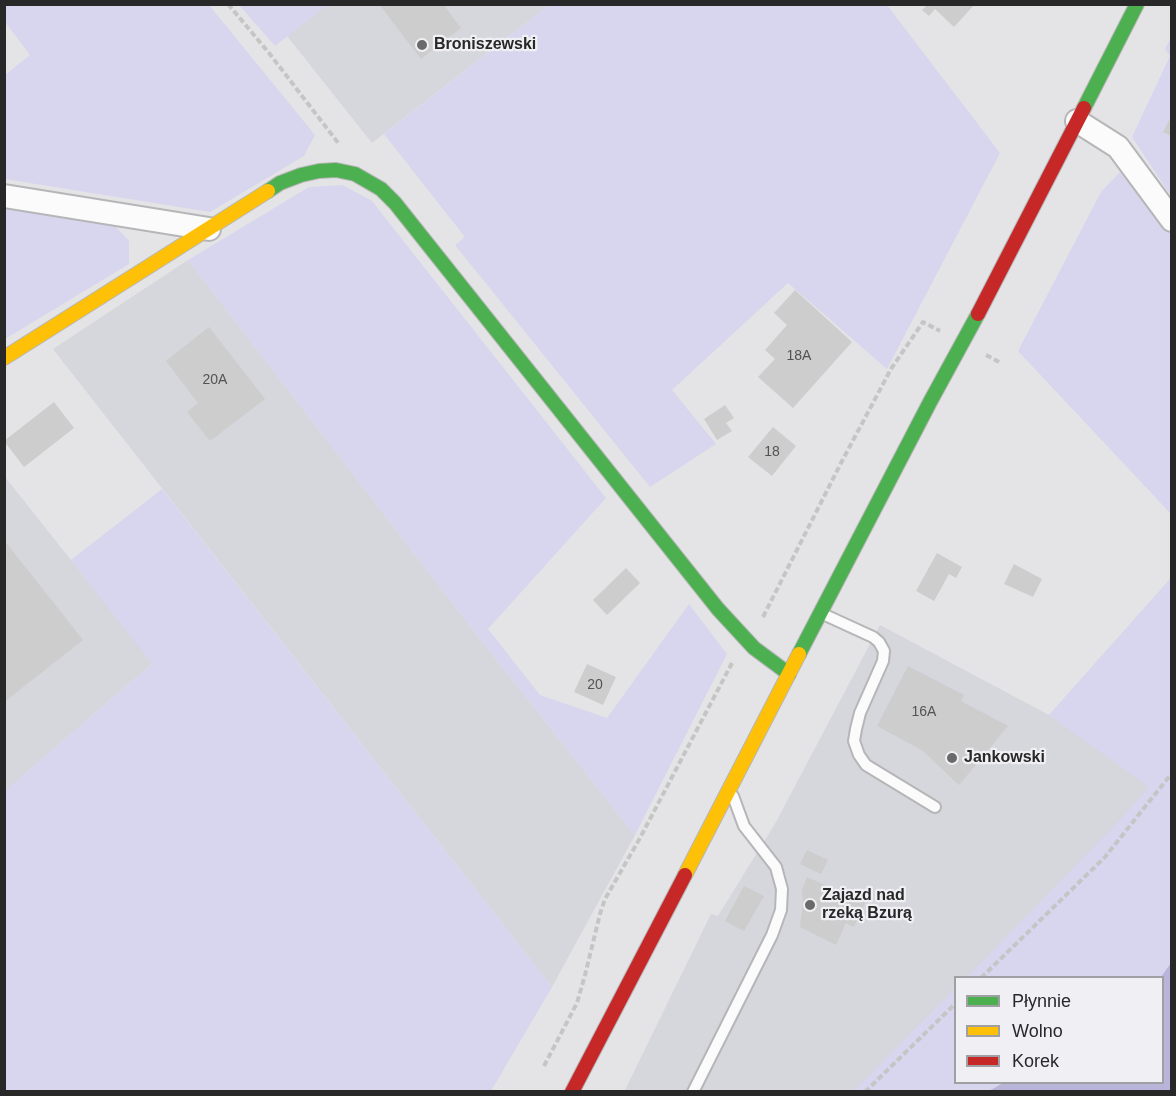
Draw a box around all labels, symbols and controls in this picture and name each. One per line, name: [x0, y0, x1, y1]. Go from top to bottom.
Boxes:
place label: Broniszewski: [434, 35, 536, 55]
marker: Broniszewski: [415, 38, 429, 52]
house number: 18A: [787, 348, 811, 364]
house number: 20A: [203, 372, 227, 388]
house number: 18: [764, 444, 780, 460]
house number: 20: [587, 677, 603, 693]
house number: 16A: [912, 704, 936, 720]
place label: Jankowski: [964, 748, 1045, 768]
marker: Jankowski: [945, 751, 959, 765]
place label: Zajazd nad rzeką Bzurą: [822, 886, 912, 924]
marker: Zajazd nad rzeką Bzurą: [803, 898, 817, 912]
legend: [954, 976, 1164, 1084]
text: Płynnie: [1012, 991, 1071, 1011]
text: Wolno: [1012, 1021, 1063, 1041]
text: Korek: [1012, 1051, 1059, 1071]

